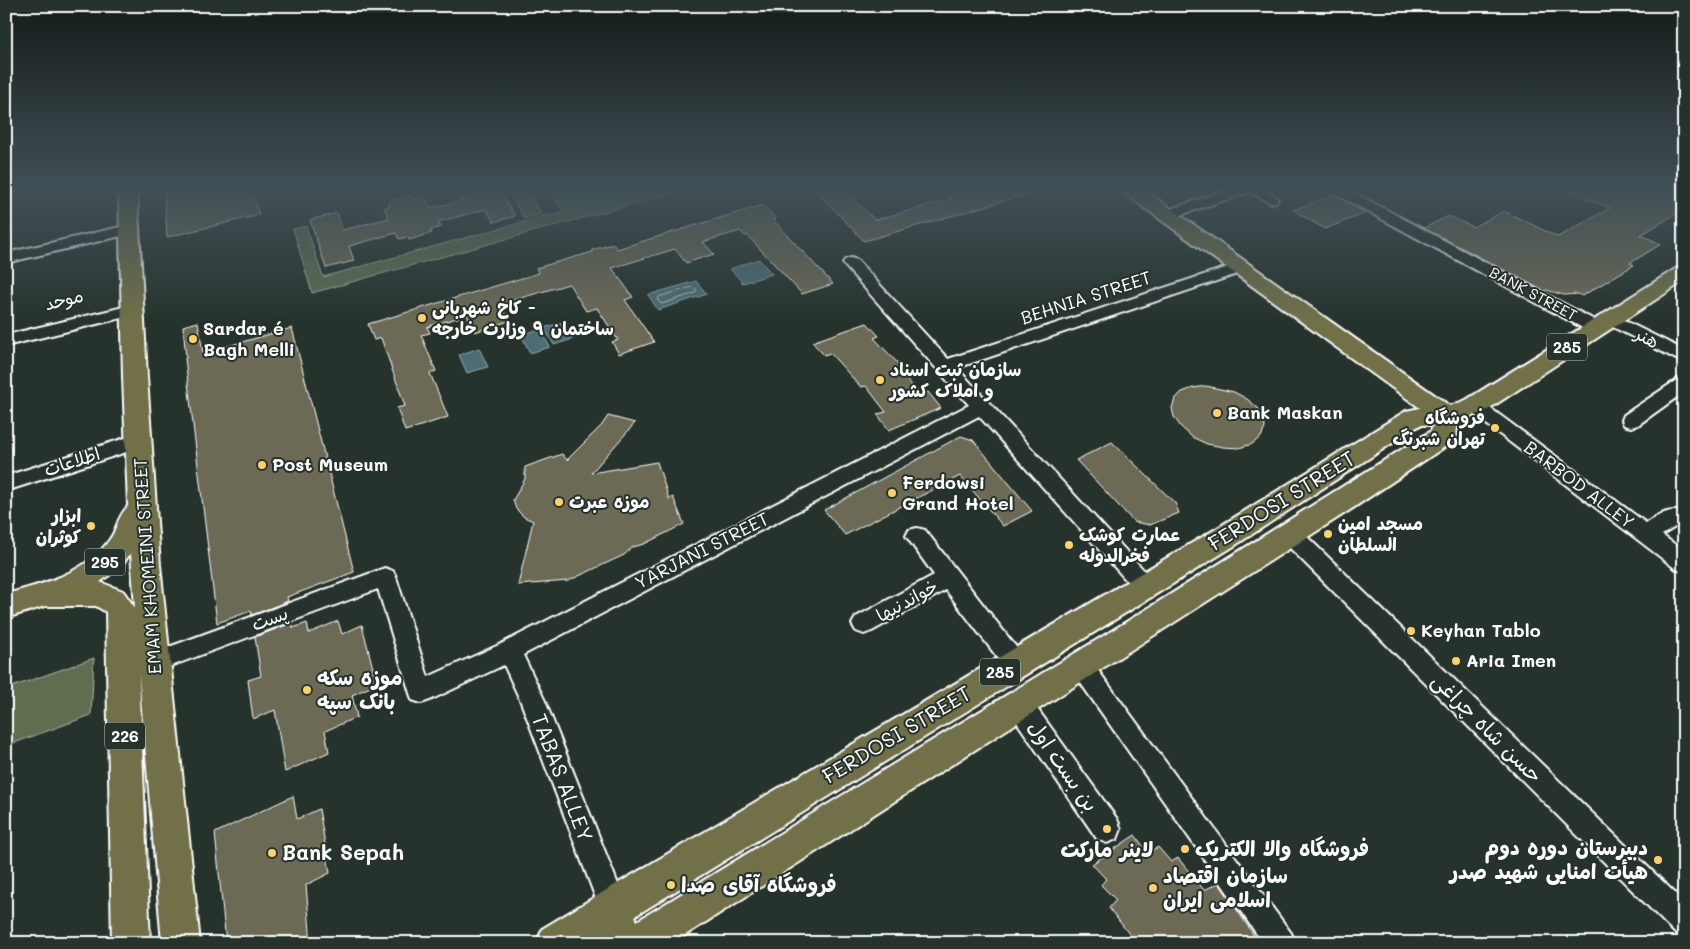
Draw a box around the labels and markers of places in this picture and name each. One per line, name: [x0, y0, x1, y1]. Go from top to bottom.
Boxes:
place label: کاخ شهربانی - ساختمان ۹ وزارت خارجه: [432, 295, 614, 340]
marker: کاخ شهربانی - ساختمان ۹ وزارت خارجه: [416, 312, 428, 324]
place label: Sardar é Bagh Melli: [203, 316, 295, 361]
marker: Sardar é Bagh Melli: [187, 333, 199, 345]
place label: سازمان ثبت اسناد و املاک کشور: [888, 357, 1021, 402]
marker: سازمان ثبت اسناد و املاک کشور: [874, 374, 886, 386]
place label: Bank Maskan: [1227, 400, 1342, 424]
place label: فروشگاه تهران شبرنگ: [1393, 405, 1486, 450]
marker: Bank Maskan: [1211, 407, 1223, 419]
marker: فروشگاه تهران شبرنگ: [1489, 422, 1501, 434]
place label: Post Museum: [272, 452, 388, 476]
marker: Post Museum: [256, 459, 268, 471]
place label: Ferdowsi Grand Hotel: [902, 470, 1014, 515]
marker: Ferdowsi Grand Hotel: [886, 487, 898, 499]
place label: موزه عبرت: [569, 489, 650, 513]
marker: موزه عبرت: [553, 496, 565, 508]
place label: ابزار کوثران: [36, 503, 81, 548]
place label: مسجد امین السلطان: [1338, 511, 1423, 556]
marker: ابزار کوثران: [85, 520, 97, 532]
place label: عمارت کوشک فخرالدوله: [1079, 522, 1181, 567]
marker: مسجد امین السلطان: [1322, 528, 1334, 540]
marker: عمارت کوشک فخرالدوله: [1063, 539, 1075, 551]
place label: Keyhan Tablo: [1421, 618, 1541, 642]
marker: Keyhan Tablo: [1405, 625, 1417, 637]
place label: Aria Imen: [1466, 648, 1556, 672]
marker: Aria Imen: [1450, 655, 1462, 667]
place label: موزه سکه بانک سپه: [317, 663, 403, 715]
marker: موزه سکه بانک سپه: [301, 684, 313, 696]
marker: لاینر مارکت: [1101, 823, 1113, 835]
place label: دبیرستان دوره دوم هیأت امنایی شهید صدر: [1448, 833, 1648, 885]
place label: فروشگاه والا الکتریک: [1195, 834, 1369, 862]
place label: لاینر مارکت: [1061, 835, 1153, 863]
place label: Bank Sepah: [282, 838, 404, 865]
marker: فروشگاه والا الکتریک: [1179, 843, 1191, 855]
marker: Bank Sepah: [266, 847, 278, 859]
marker: دبیرستان دوره دوم هیأت امنایی شهید صدر: [1652, 854, 1664, 866]
place label: سازمان اقتصاد اسلامی ایران: [1163, 861, 1288, 913]
place label: فروشگاه آقای صدا: [681, 870, 837, 897]
marker: فروشگاه آقای صدا: [665, 879, 677, 891]
marker: سازمان اقتصاد اسلامی ایران: [1147, 882, 1159, 894]

